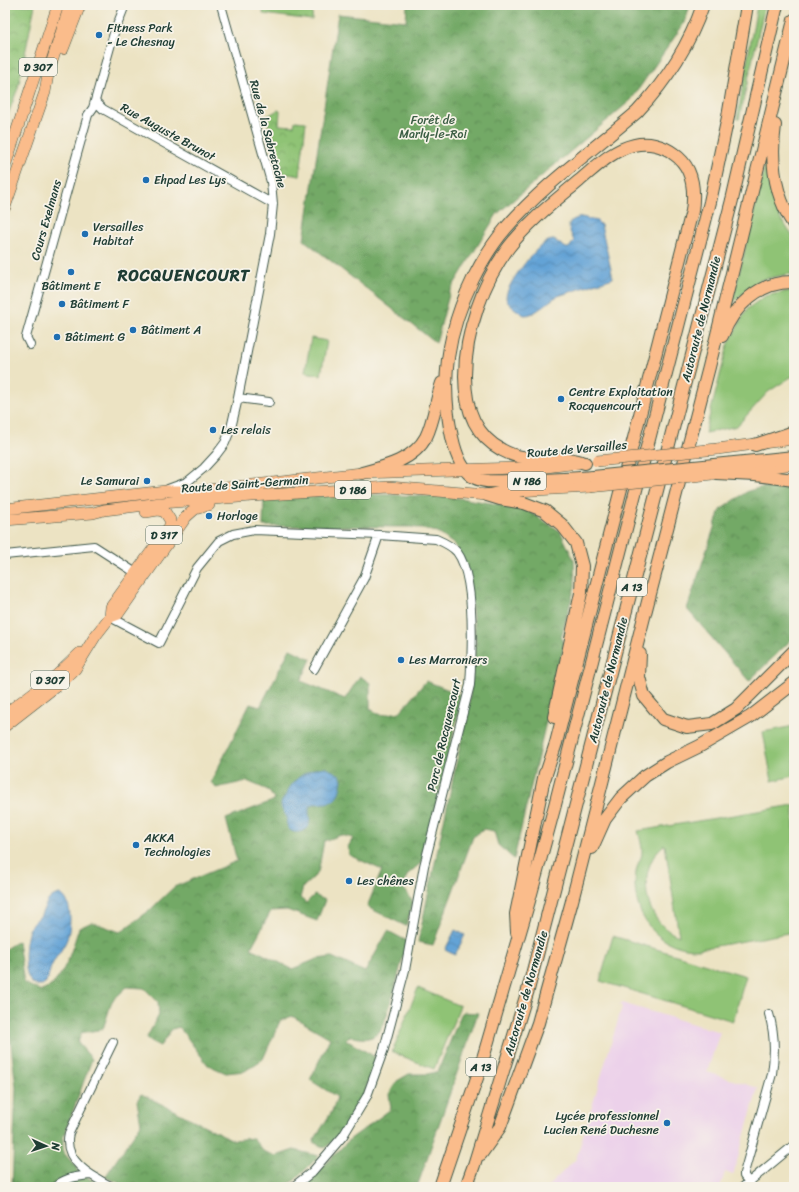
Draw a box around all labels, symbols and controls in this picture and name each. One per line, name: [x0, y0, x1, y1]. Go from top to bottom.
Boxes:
place label: Fitness Park - Le Chesnay: [107, 17, 176, 53]
marker: Fitness Park - Le Chesnay: [94, 30, 104, 40]
road number: D 307: [19, 58, 57, 76]
street label: Rue de la Sabretache: [243, 77, 293, 191]
street label: Rue Auguste Brunot: [116, 97, 221, 168]
park label: Forêt de Marly-le-Roi: [399, 109, 467, 145]
place label: Ehpad Les Lys: [154, 169, 226, 191]
marker: Ehpad Les Lys: [141, 175, 151, 185]
street label: Cours Exelmans: [24, 177, 68, 263]
place label: Versailles Habitat: [93, 216, 144, 252]
marker: Versailles Habitat: [80, 229, 90, 239]
street label: Autoroute de Normandie: [674, 254, 727, 385]
district label: ROCQUENCOURT: [117, 261, 250, 290]
marker: Bâtiment E: [66, 267, 76, 277]
place label: Bâtiment E: [41, 275, 102, 297]
place label: Bâtiment F: [70, 293, 129, 315]
marker: Bâtiment F: [57, 299, 67, 309]
place label: Bâtiment A: [141, 319, 201, 341]
marker: Bâtiment A: [128, 325, 138, 335]
place label: Bâtiment G: [65, 326, 125, 348]
marker: Bâtiment G: [52, 332, 62, 342]
place label: Centre Exploitation Rocquencourt: [569, 381, 673, 417]
marker: Centre Exploitation Rocquencourt: [556, 394, 566, 404]
place label: Les relais: [221, 419, 271, 441]
marker: Les relais: [208, 425, 218, 435]
street label: Route de Versailles: [526, 434, 628, 464]
street label: Route de Saint-Germain: [181, 469, 310, 499]
place label: Le Samurai: [81, 470, 140, 492]
road number: N 186: [508, 472, 546, 490]
marker: Le Samurai: [142, 476, 152, 486]
road number: D 186: [335, 481, 371, 499]
place label: Horloge: [217, 505, 258, 527]
marker: Horloge: [204, 511, 214, 521]
road number: D 317: [146, 526, 182, 544]
road number: A 13: [617, 578, 647, 596]
street label: Autoroute de Normandie: [581, 615, 634, 746]
place label: Les Marroniers: [409, 649, 487, 671]
marker: Les Marroniers: [396, 655, 406, 665]
road number: D 307: [31, 671, 69, 689]
street label: Parc de Rocquencourt: [420, 675, 468, 794]
place label: AKKA Technologies: [143, 827, 211, 863]
marker: AKKA Technologies: [131, 840, 141, 850]
place label: Les chênes: [357, 870, 414, 892]
marker: Les chênes: [344, 876, 354, 886]
street label: Autoroute de Normandie: [497, 928, 554, 1059]
road number: A 13: [466, 1058, 496, 1076]
place label: Lycée professionnel Lucien René Duchesne: [544, 1105, 660, 1141]
marker: Lycée professionnel Lucien René Duchesne: [662, 1118, 672, 1128]
north arrow: [26, 1126, 66, 1166]
text: N: [46, 1141, 65, 1151]

